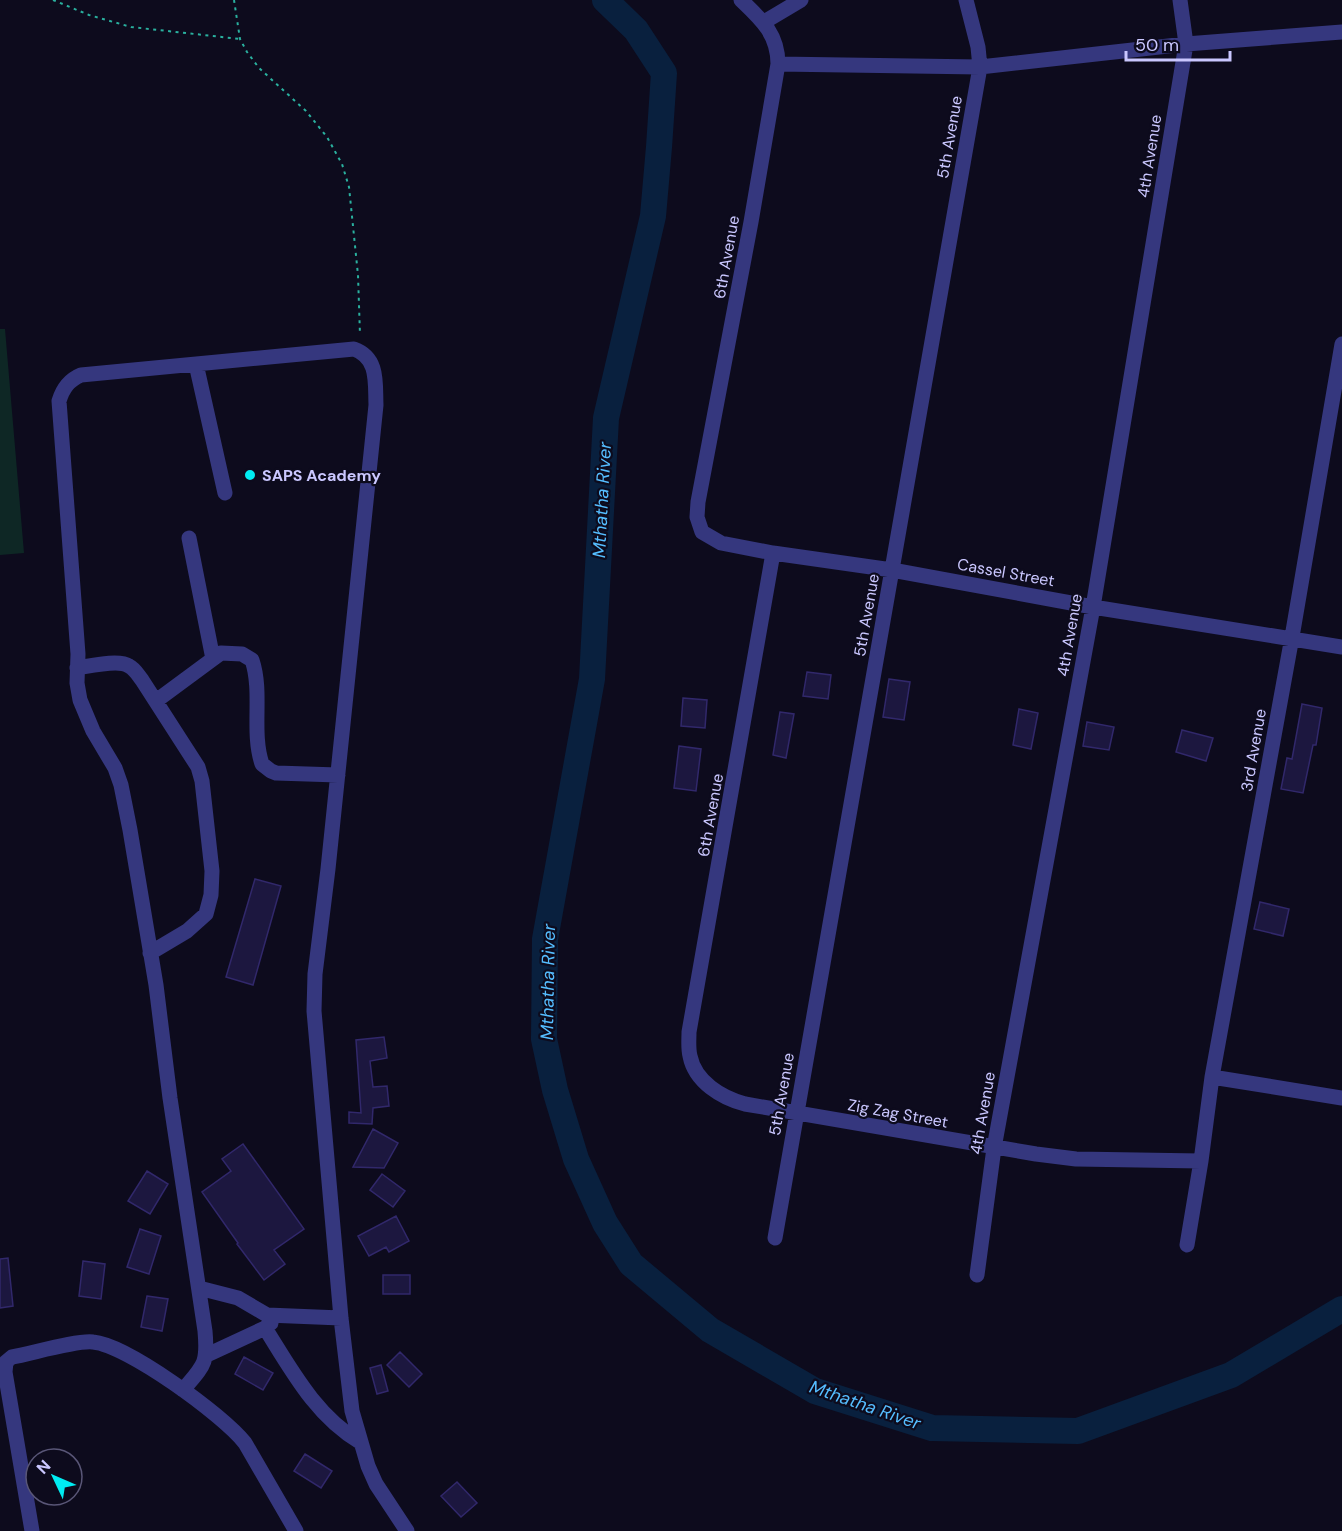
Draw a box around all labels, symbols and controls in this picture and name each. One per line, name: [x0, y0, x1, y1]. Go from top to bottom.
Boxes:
scale bar: [1126, 24, 1230, 62]
text: 50 m: [1135, 33, 1179, 57]
street label: 5th Avenue: [932, 94, 967, 180]
street label: 4th Avenue: [1133, 113, 1166, 199]
street label: 6th Avenue: [709, 214, 744, 300]
water label: Mthatha River: [587, 440, 617, 559]
place label: SAPS Academy: [262, 465, 381, 486]
marker: SAPS Academy: [243, 468, 257, 482]
street label: Cassel Street: [956, 554, 1056, 591]
street label: 5th Avenue: [849, 572, 884, 658]
street label: 4th Avenue: [1052, 592, 1087, 678]
street label: 3rd Avenue: [1236, 707, 1271, 793]
street label: 6th Avenue: [693, 772, 728, 858]
water label: Mthatha River: [535, 922, 561, 1040]
street label: 5th Avenue: [764, 1051, 799, 1137]
street label: 4th Avenue: [965, 1070, 1000, 1156]
street label: Zig Zag Street: [846, 1094, 950, 1133]
water label: Mthatha River: [806, 1375, 925, 1436]
north arrow: [24, 1447, 84, 1507]
text: N: [32, 1455, 55, 1478]

